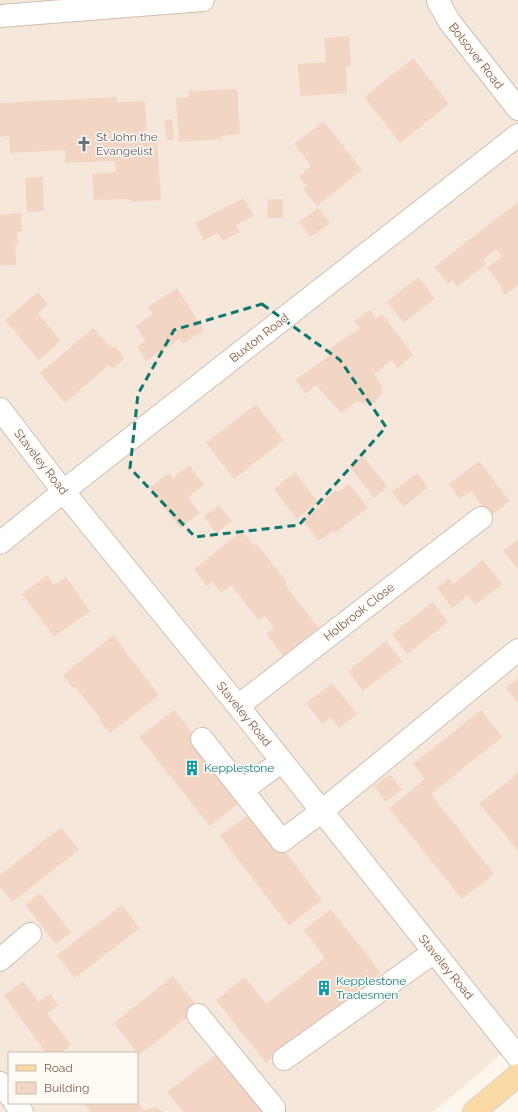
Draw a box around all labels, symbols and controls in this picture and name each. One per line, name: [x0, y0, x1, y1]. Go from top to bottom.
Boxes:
street label: Bolsover Road: [446, 20, 506, 92]
place label: St John the Evangelist: [96, 130, 158, 158]
church icon: St John the Evangelist: [75, 135, 93, 153]
street label: Buxton Road: [227, 311, 291, 365]
street label: Staveley Road: [11, 427, 71, 497]
street label: Holbrook Close: [321, 580, 397, 644]
street label: Staveley Road: [214, 679, 274, 749]
building icon: Kepplestone: [183, 759, 201, 777]
place label: Kepplestone: [204, 761, 274, 775]
street label: Staveley Road: [416, 932, 476, 1002]
place label: Kepplestone Tradesmen: [336, 974, 406, 1002]
building icon: Kepplestone Tradesmen: [315, 979, 333, 997]
legend: [8, 1052, 138, 1104]
text: Road: [44, 1061, 73, 1075]
text: Building: [44, 1081, 90, 1095]

